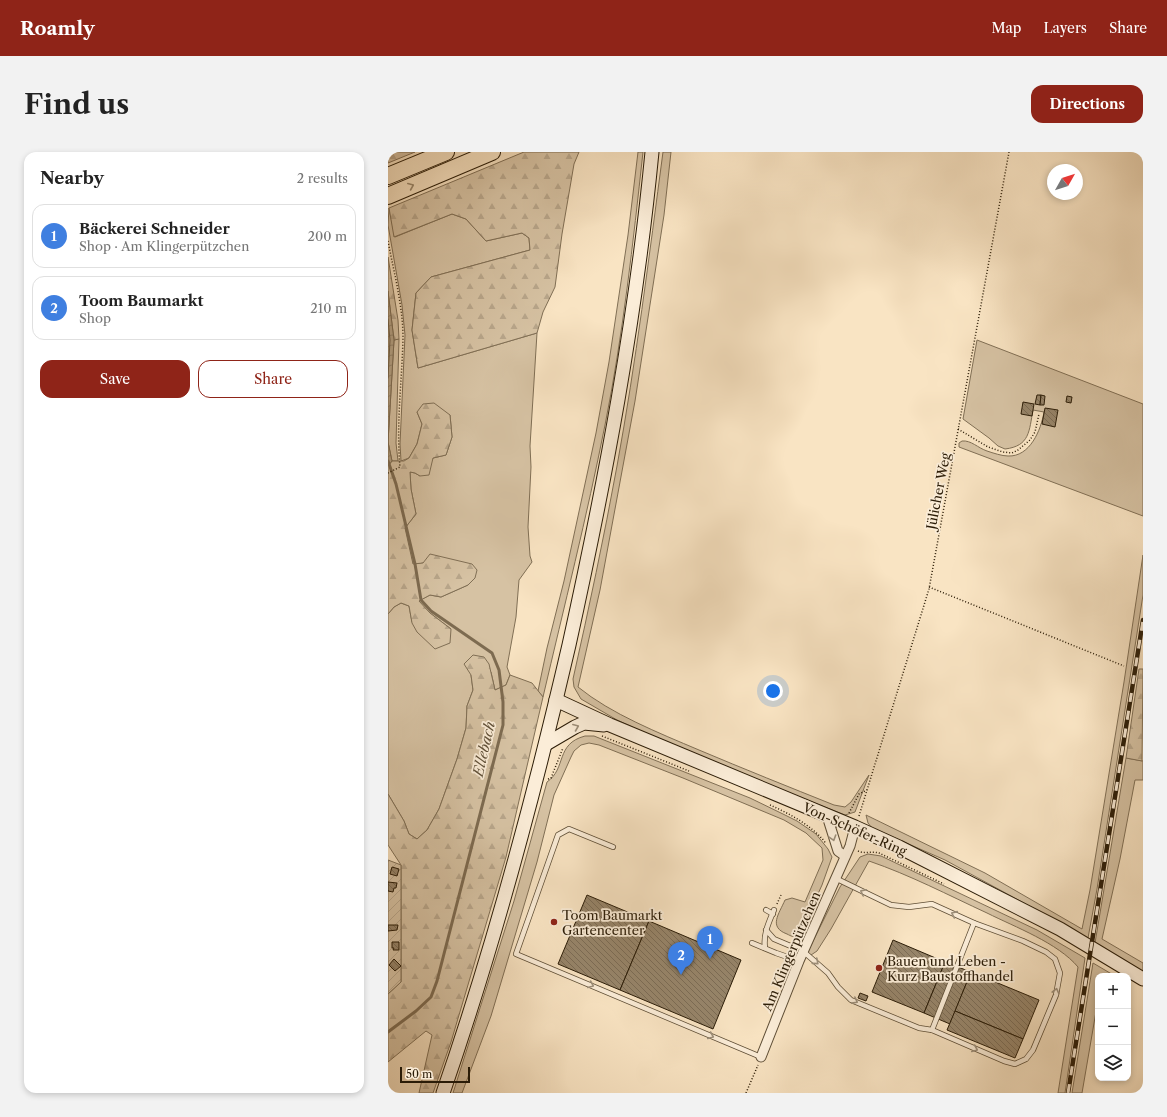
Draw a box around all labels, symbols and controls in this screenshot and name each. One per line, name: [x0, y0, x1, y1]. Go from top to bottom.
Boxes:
text: Roamly: [20, 17, 95, 40]
text: Map: [991, 19, 1021, 37]
text: Layers: [1043, 19, 1087, 37]
text: Share: [1109, 19, 1147, 37]
button: Directions: [1031, 85, 1143, 123]
text: Find us: [24, 87, 129, 121]
north arrow: [1047, 164, 1083, 200]
text: Nearby: [40, 168, 104, 188]
text: 2 results: [297, 170, 348, 186]
one-way arrow: [408, 182, 415, 190]
text: Bäckerei Schneider: [79, 219, 230, 238]
text: 1: [51, 228, 57, 244]
text: 200 m: [307, 228, 347, 244]
text: Shop · Am Klingerpützchen: [79, 238, 249, 254]
text: Toom Baumarkt: [79, 291, 204, 310]
text: 2: [50, 300, 58, 316]
text: 210 m: [310, 300, 347, 316]
text: Shop: [79, 310, 111, 326]
button: Save: [40, 360, 190, 398]
button: Share: [198, 360, 348, 398]
street label: Jülicher Weg: [922, 451, 953, 533]
your location: [763, 681, 783, 701]
water label: Ellebach: [469, 720, 499, 779]
one-way arrow: [572, 723, 579, 731]
street label: Von-Schöfer-Ring: [800, 799, 910, 859]
one-way arrow: [828, 834, 837, 841]
street label: Am Klingerpützchen: [758, 889, 823, 1014]
one-way arrow: [860, 889, 867, 897]
place label: Toom Baumarkt Gartencenter: [562, 907, 663, 938]
one-way arrow: [950, 911, 958, 919]
marker: Toom Baumarkt Gartencenter: [549, 917, 559, 927]
pin: 1: [697, 926, 723, 959]
pin: 2: [668, 942, 694, 975]
place label: Bauen und Leben - Kurz Baustoffhandel: [887, 953, 1014, 984]
one-way arrow: [811, 958, 819, 965]
marker: Bauen und Leben - Kurz Baustoffhandel: [874, 963, 884, 973]
map controls: [1095, 973, 1131, 1081]
button: +: [1095, 973, 1131, 1009]
one-way arrow: [588, 981, 595, 989]
one-way arrow: [1052, 988, 1060, 994]
one-way arrow: [851, 996, 858, 1003]
button: −: [1095, 1009, 1131, 1045]
one-way arrow: [707, 1031, 714, 1039]
one-way arrow: [971, 1044, 979, 1052]
button: layers: [1095, 1045, 1131, 1081]
scale bar: [400, 1065, 470, 1084]
text: 50 m: [406, 1067, 432, 1081]

